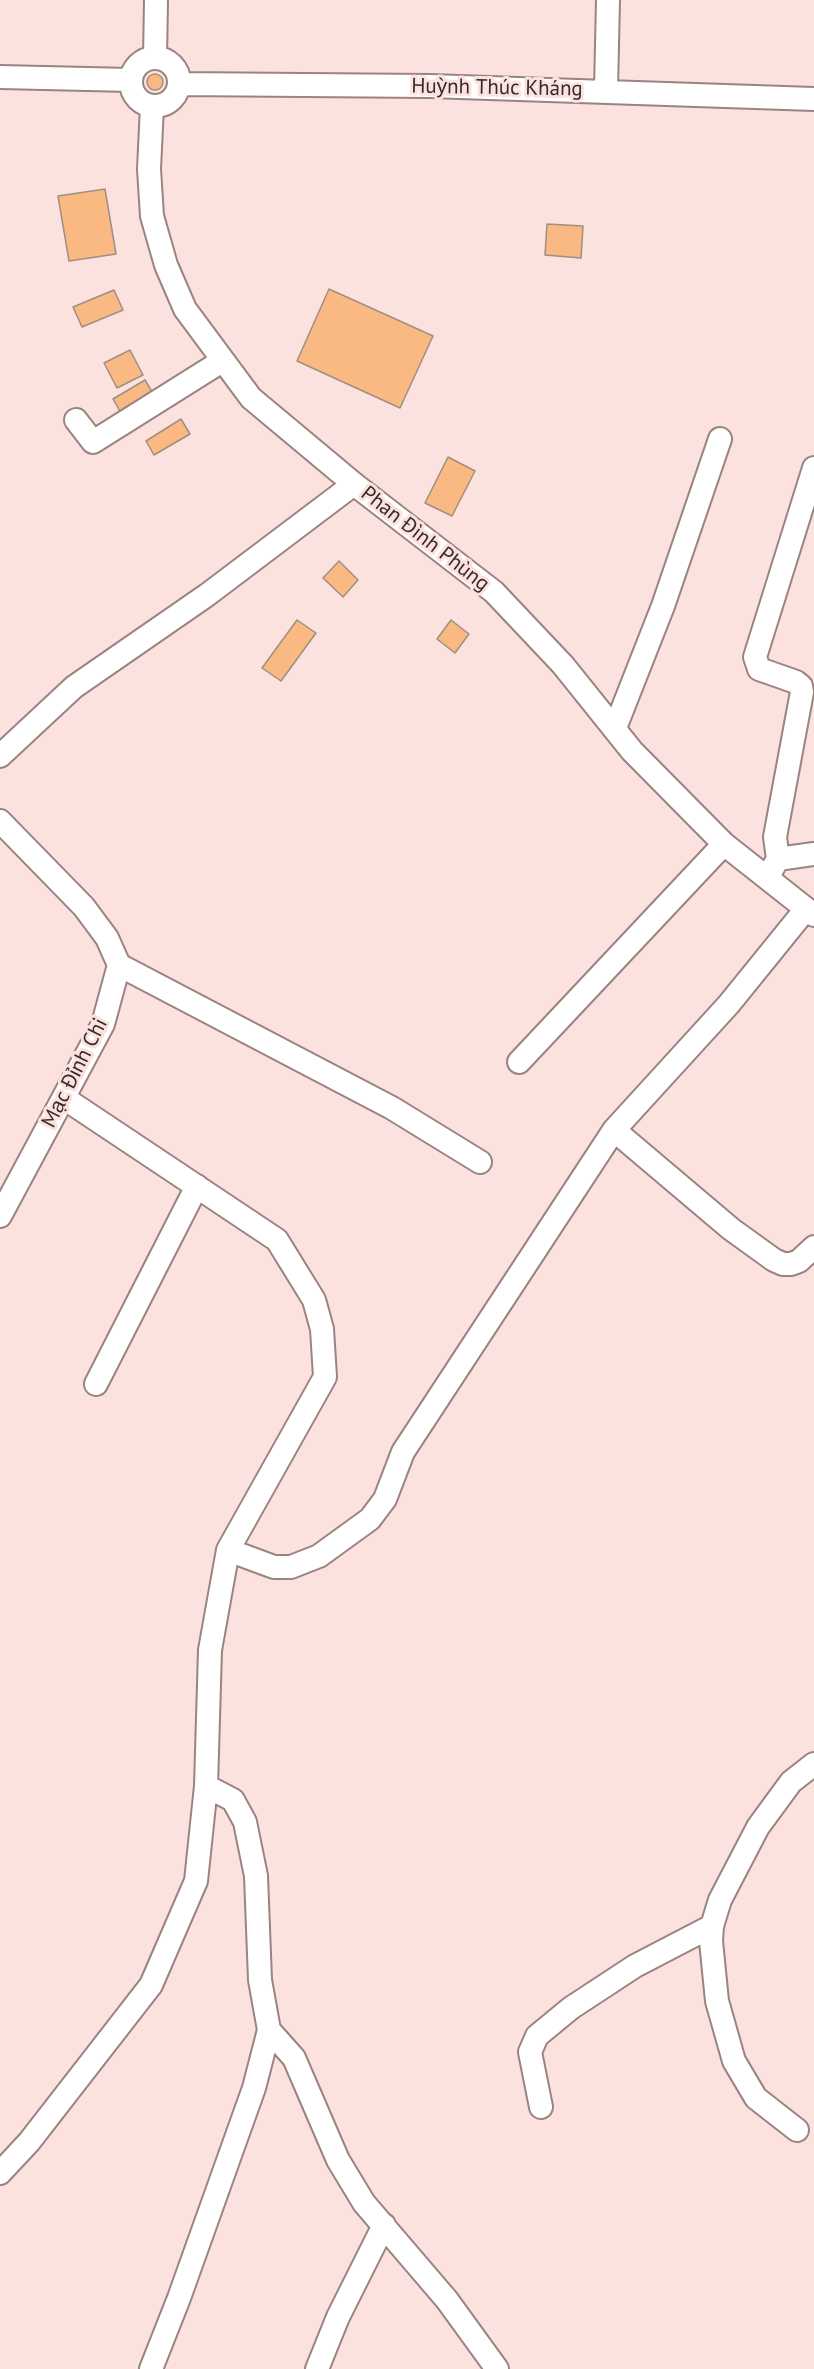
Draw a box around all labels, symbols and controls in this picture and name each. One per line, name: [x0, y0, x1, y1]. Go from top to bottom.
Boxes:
street label: Huỳnh Thúc Kháng: [411, 74, 583, 102]
street label: Phan Đình Phùng: [356, 481, 494, 597]
street label: Mạc Đỉnh Chi: [37, 1014, 113, 1132]

